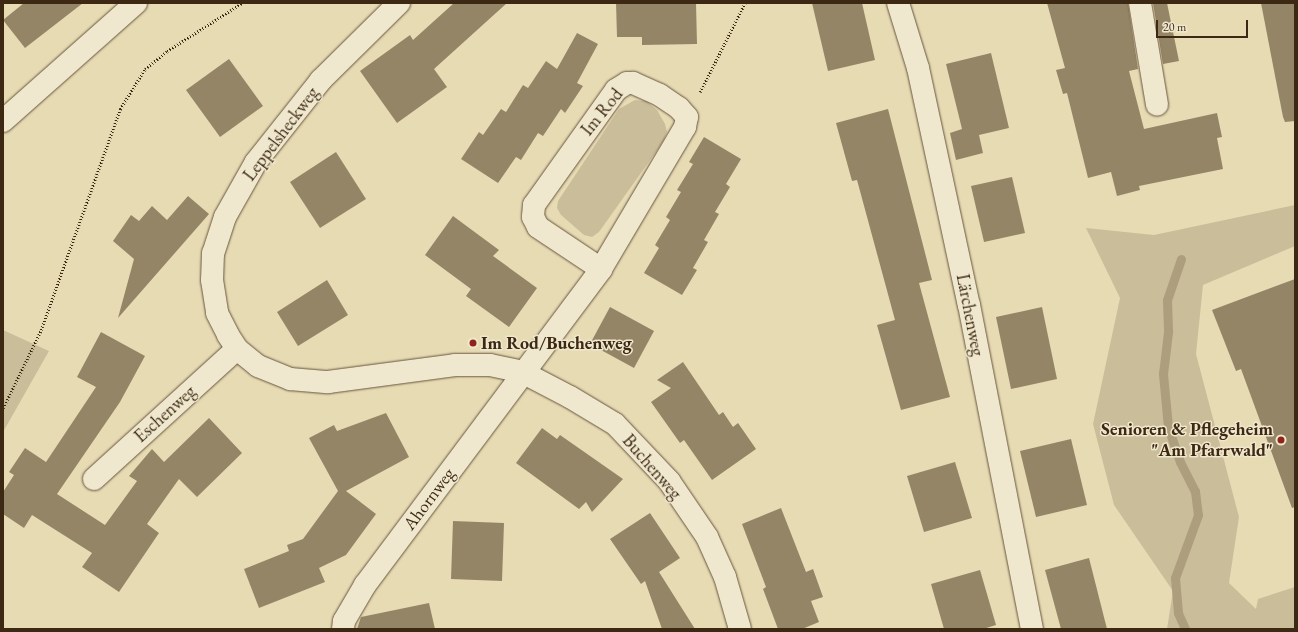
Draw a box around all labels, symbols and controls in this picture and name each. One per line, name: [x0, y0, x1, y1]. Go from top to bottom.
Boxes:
scale bar: [1158, 12, 1250, 38]
text: 20 m: [1163, 19, 1186, 35]
street label: Leppelsheckweg: [239, 83, 323, 185]
street label: Im Rod: [576, 84, 628, 140]
street label: Lärchenweg: [951, 272, 989, 358]
place label: Im Rod/Buchenweg: [481, 332, 632, 354]
marker: Im Rod/Buchenweg: [468, 338, 478, 348]
street label: Eschenweg: [130, 381, 200, 447]
place label: Senioren & Pflegeheim "Am Pfarrwald": [1101, 419, 1273, 462]
street label: Buchenweg: [618, 430, 686, 504]
marker: Senioren & Pflegeheim "Am Pfarrwald": [1276, 435, 1286, 445]
street label: Ahornweg: [399, 464, 459, 534]

